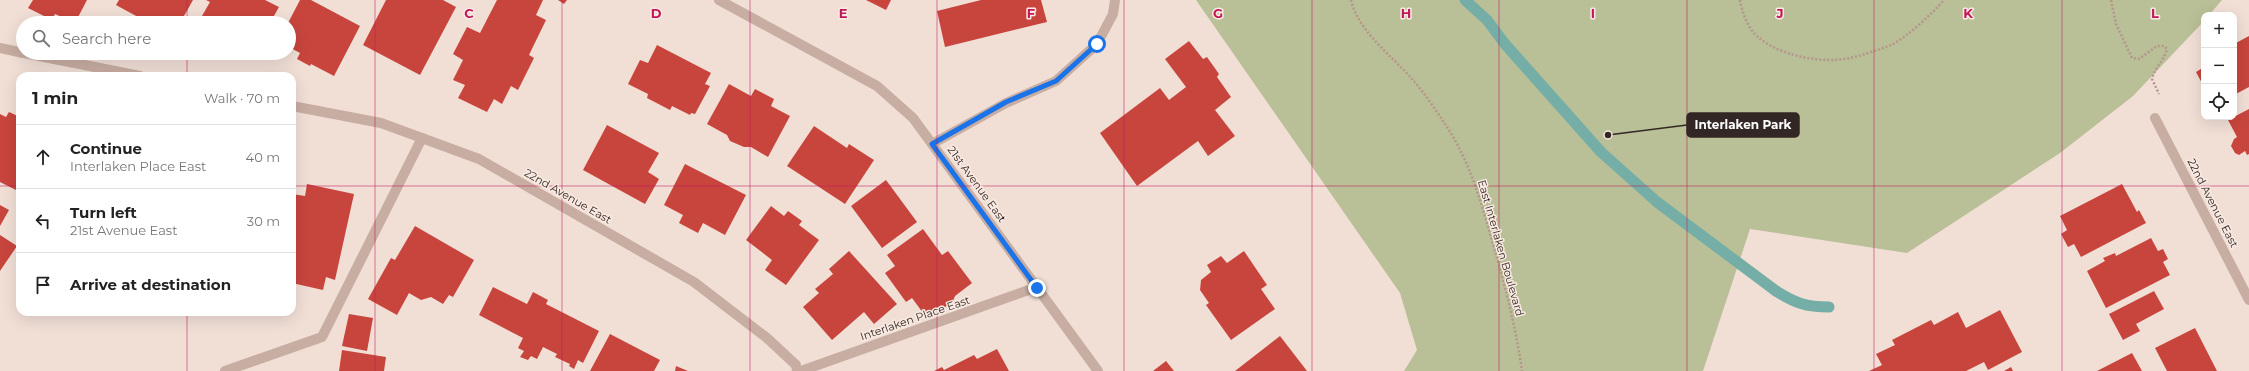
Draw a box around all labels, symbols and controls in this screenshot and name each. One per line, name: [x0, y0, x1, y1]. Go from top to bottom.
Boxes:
text: C: [464, 5, 474, 21]
text: D: [651, 5, 662, 21]
text: E: [839, 5, 848, 21]
text: F: [1027, 5, 1035, 21]
text: G: [1213, 5, 1223, 21]
text: H: [1401, 5, 1411, 21]
text: I: [1591, 5, 1595, 21]
text: J: [1775, 5, 1784, 21]
text: K: [1963, 5, 1973, 21]
text: L: [2151, 5, 2159, 21]
map controls: [2201, 12, 2237, 120]
button: +: [2201, 12, 2237, 48]
search box: [16, 16, 296, 60]
icon: search: [30, 27, 52, 49]
text: Search here: [62, 29, 151, 48]
route start: [1088, 35, 1106, 53]
button: −: [2201, 48, 2237, 84]
button: locate: [2201, 84, 2237, 120]
text: 1 min: [32, 88, 78, 108]
text: Walk · 70 m: [204, 90, 280, 106]
callout: Interlaken Park: [1687, 113, 1799, 137]
text: Interlaken Park: [1695, 117, 1792, 132]
text: Continue: [70, 139, 142, 158]
street label: 21st Avenue East: [945, 143, 1010, 225]
icon: ahead: [32, 146, 54, 168]
text: 40 m: [246, 149, 280, 165]
street label: 22nd Avenue East: [2184, 156, 2242, 250]
text: Interlaken Place East: [70, 158, 206, 174]
street label: 22nd Avenue East: [522, 165, 615, 227]
street label: East Interlaken Boulevard: [1475, 178, 1527, 318]
text: Turn left: [70, 203, 137, 222]
icon: left: [32, 210, 54, 232]
text: 30 m: [247, 213, 280, 229]
text: 21st Avenue East: [70, 222, 177, 238]
icon: arrive: [32, 274, 54, 296]
text: Arrive at destination: [70, 275, 231, 294]
route end: [1028, 279, 1046, 297]
street label: Interlaken Place East: [858, 292, 972, 343]

